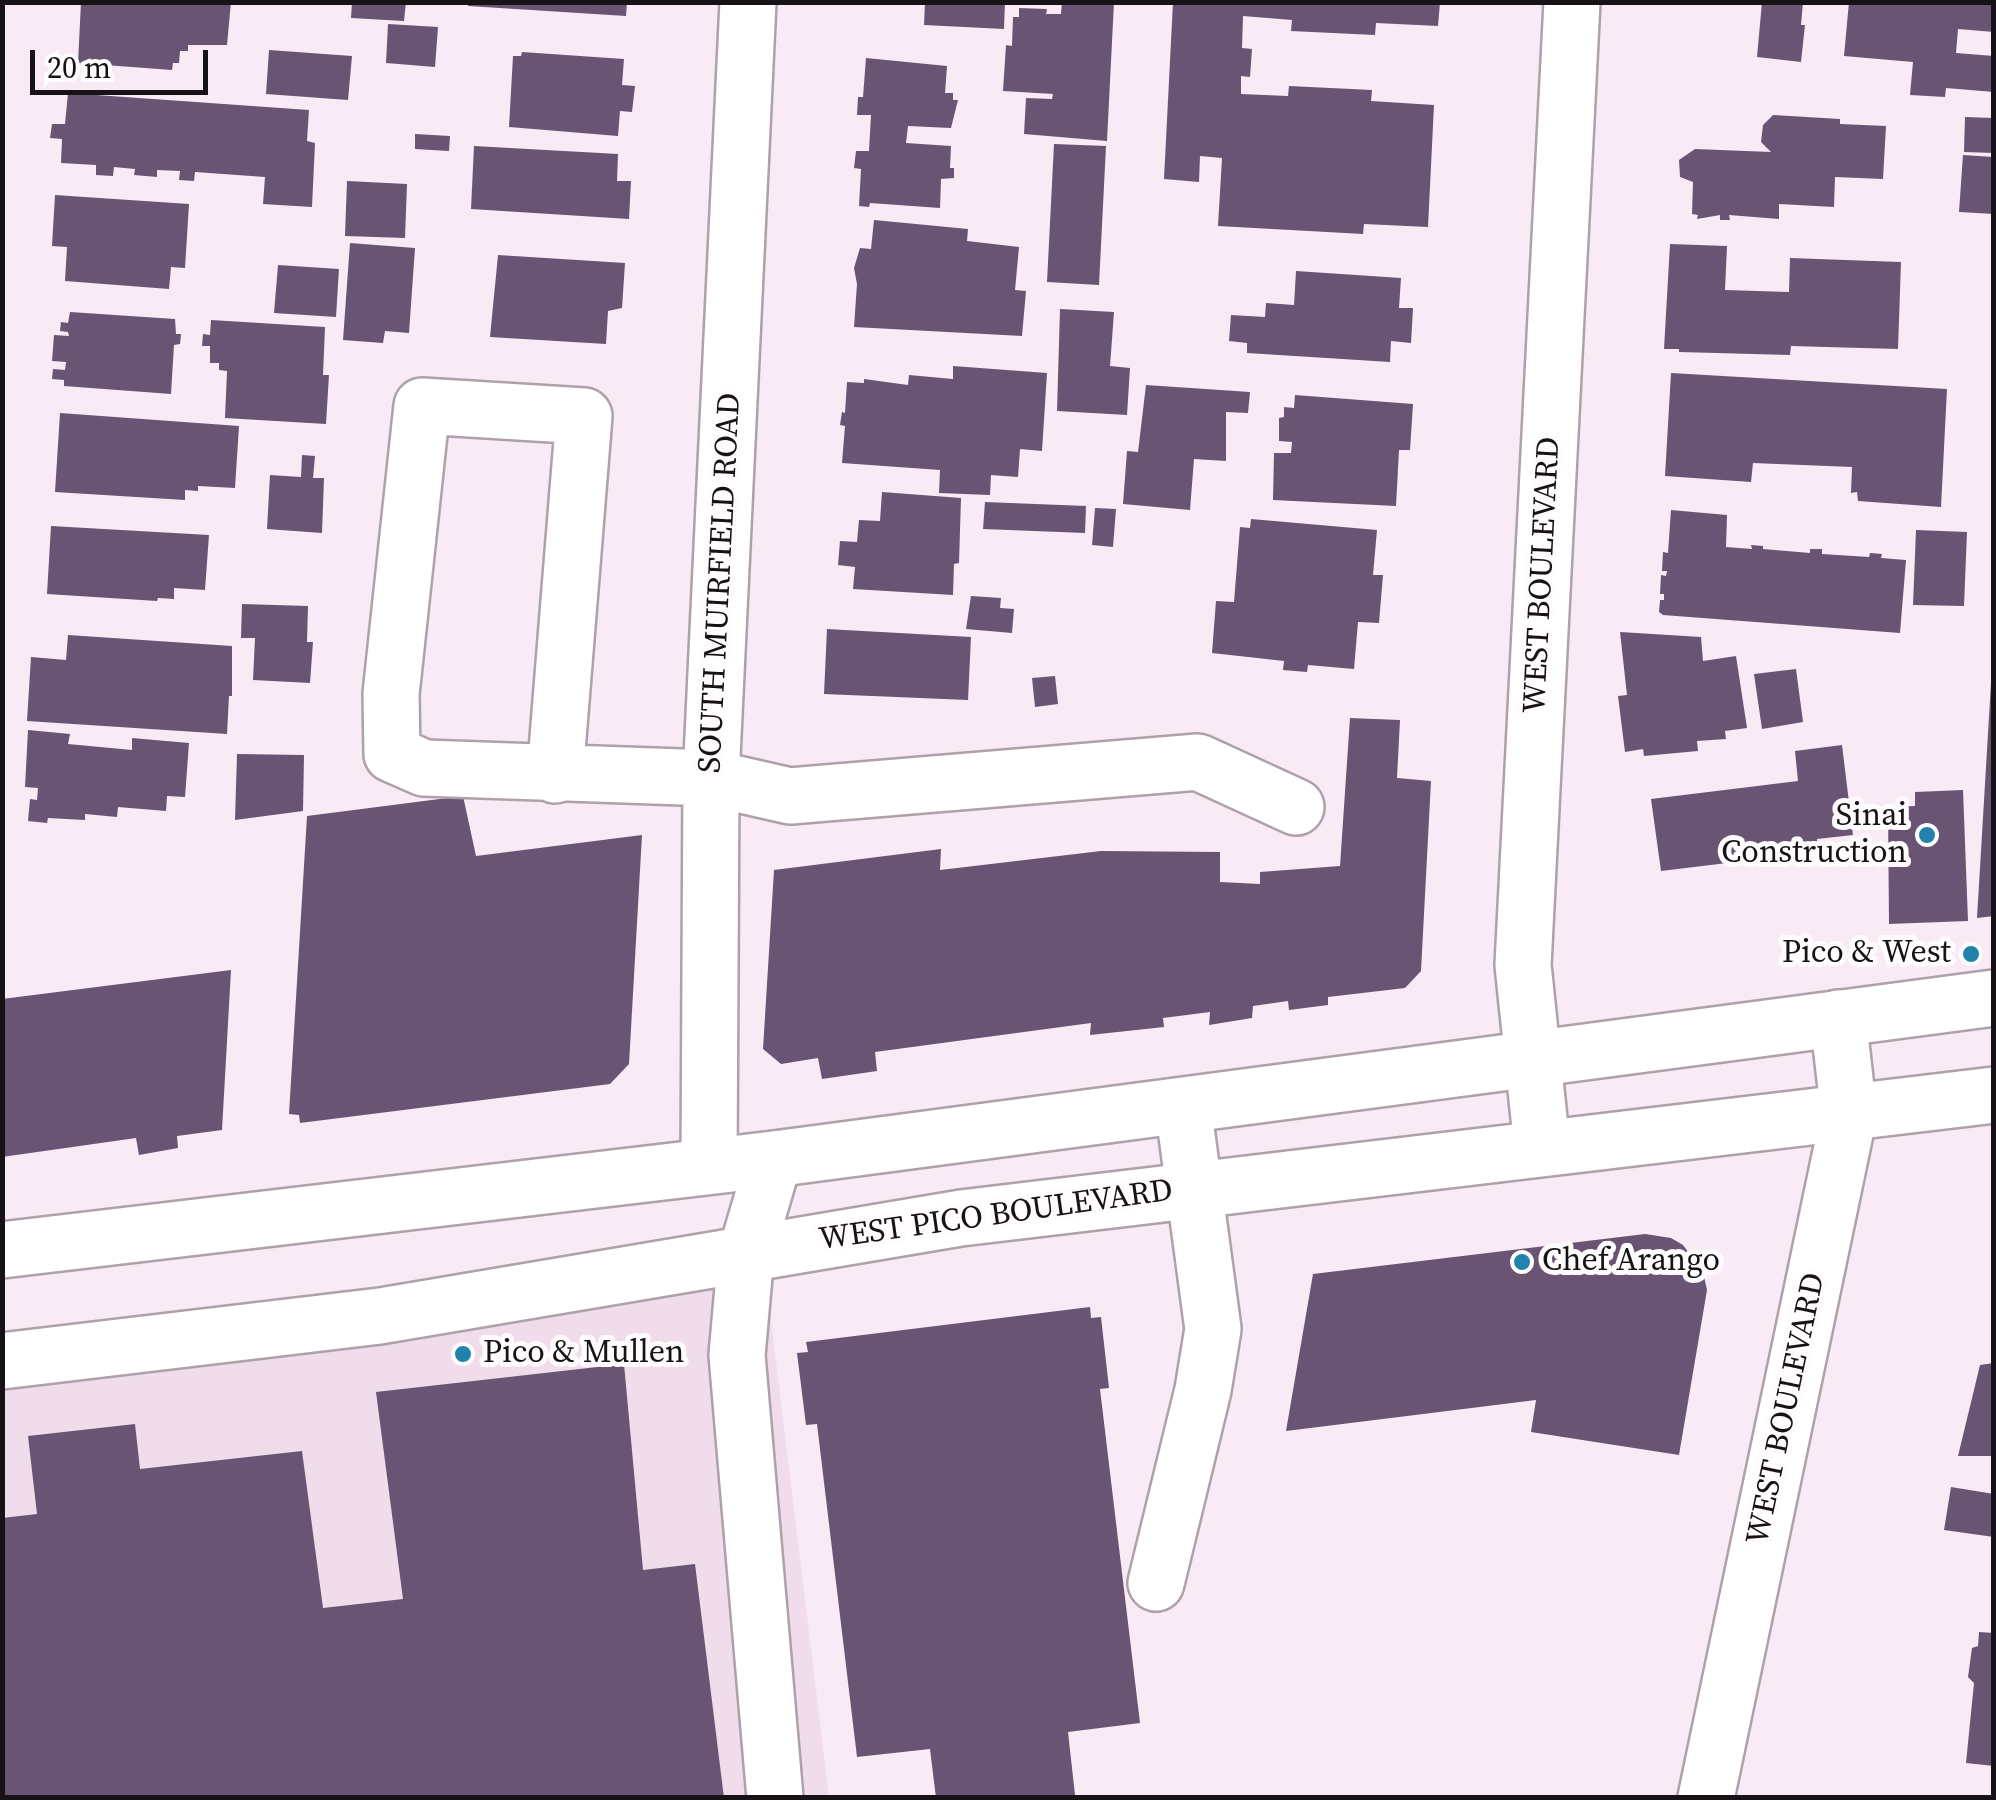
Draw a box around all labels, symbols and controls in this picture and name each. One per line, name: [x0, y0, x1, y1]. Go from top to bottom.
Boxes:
scale bar: [35, 30, 212, 92]
text: 20 m: [47, 47, 111, 88]
street label: SOUTH MUIRFIELD ROAD: [692, 392, 750, 774]
street label: WEST BOULEVARD: [1517, 436, 1569, 714]
place label: Sinai Construction: [1721, 798, 1907, 873]
marker: Sinai Construction: [1916, 824, 1938, 846]
place label: Pico & West: [1782, 935, 1951, 973]
marker: Pico & West: [1960, 943, 1982, 965]
street label: WEST PICO BOULEVARD: [817, 1172, 1175, 1260]
place label: Chef Arango: [1542, 1243, 1720, 1281]
marker: Chef Arango: [1511, 1251, 1533, 1273]
street label: WEST BOULEVARD: [1739, 1270, 1835, 1548]
place label: Pico & Mullen: [483, 1335, 684, 1373]
marker: Pico & Mullen: [452, 1343, 474, 1365]

